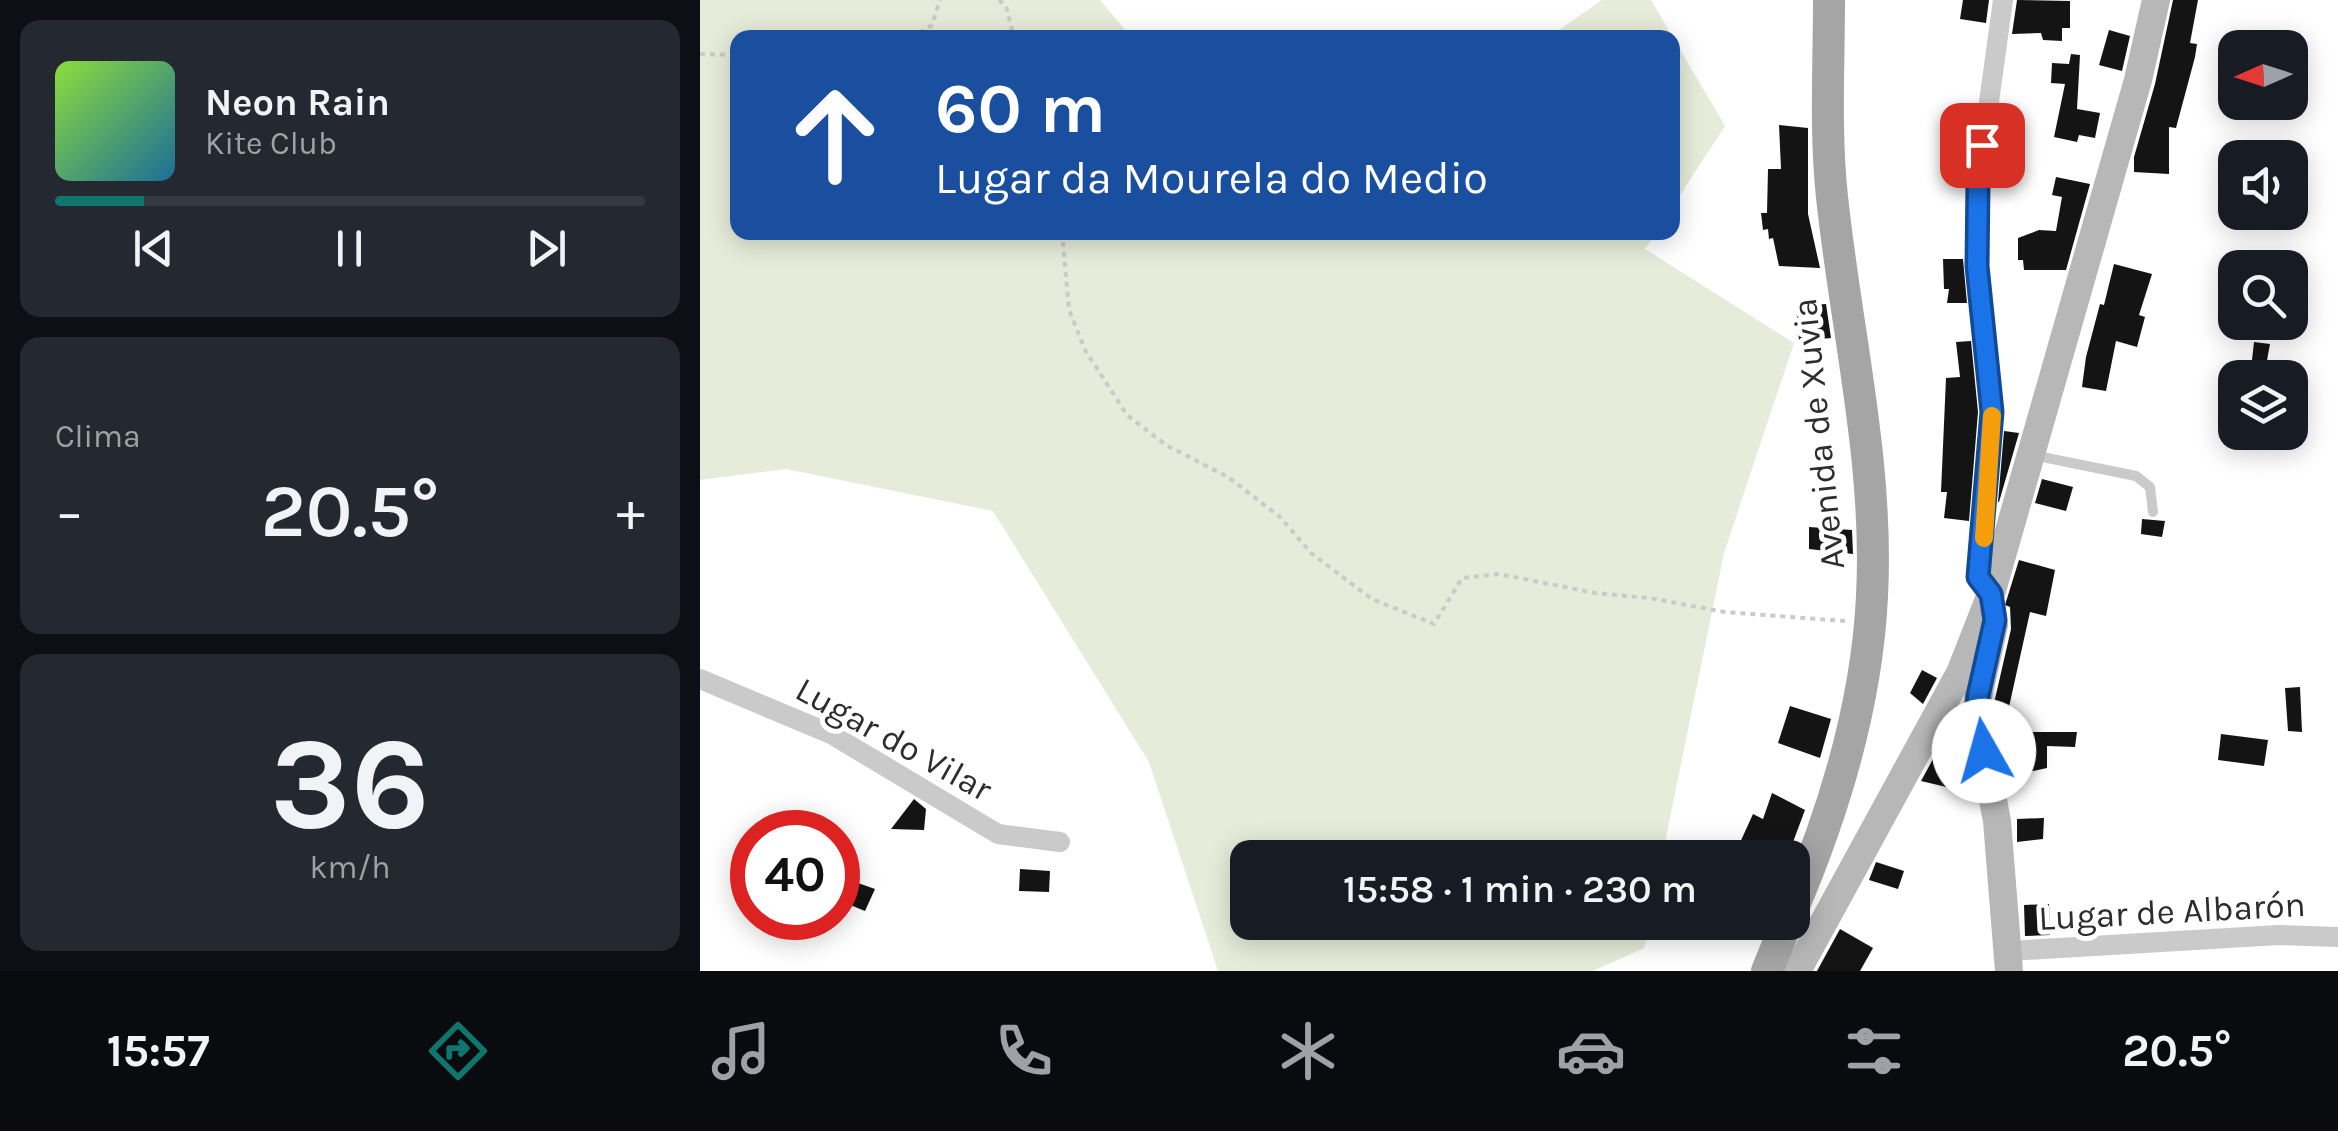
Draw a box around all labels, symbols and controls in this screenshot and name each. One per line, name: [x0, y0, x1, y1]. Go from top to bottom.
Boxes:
north arrow: [2218, 30, 2308, 120]
map controls: [2218, 30, 2308, 450]
text: 60 m: [935, 68, 1106, 150]
icon: ahead: [770, 70, 900, 200]
text: Neon Rain: [205, 80, 390, 125]
pin: [1940, 103, 2025, 188]
icon: arrive: [1955, 118, 2010, 173]
text: Kite Club: [205, 125, 337, 162]
button: sound: [2218, 140, 2308, 230]
text: Lugar da Mourela do Medio: [935, 152, 1488, 204]
icon: previous: [126, 221, 181, 276]
icon: pause: [322, 221, 377, 276]
icon: next: [519, 221, 574, 276]
button: search: [2218, 250, 2308, 340]
street label: Avenida de Xuvia: [1784, 296, 1853, 572]
button: layers: [2218, 360, 2308, 450]
text: Clima: [55, 418, 141, 455]
text: 20.5°: [261, 467, 439, 555]
text: −: [55, 480, 84, 544]
text: +: [616, 480, 645, 544]
street label: Lugar do Vilar: [789, 669, 999, 810]
position arrow: [1932, 699, 2036, 803]
text: 36: [270, 708, 430, 860]
speed limit sign: 40: [730, 810, 860, 940]
text: km/h: [309, 849, 391, 886]
text: 15:58 · 1 min · 230 m: [1343, 867, 1697, 912]
street label: Lugar de Albarón: [2037, 884, 2307, 939]
icon: directions: [423, 1016, 493, 1086]
icon: music: [706, 1016, 776, 1086]
icon: phone: [989, 1016, 1059, 1086]
icon: climate: [1273, 1016, 1343, 1086]
icon: car: [1556, 1016, 1626, 1086]
icon: filters: [1839, 1016, 1909, 1086]
text: 15:57: [107, 1025, 210, 1077]
text: 20.5°: [2122, 1025, 2231, 1077]

